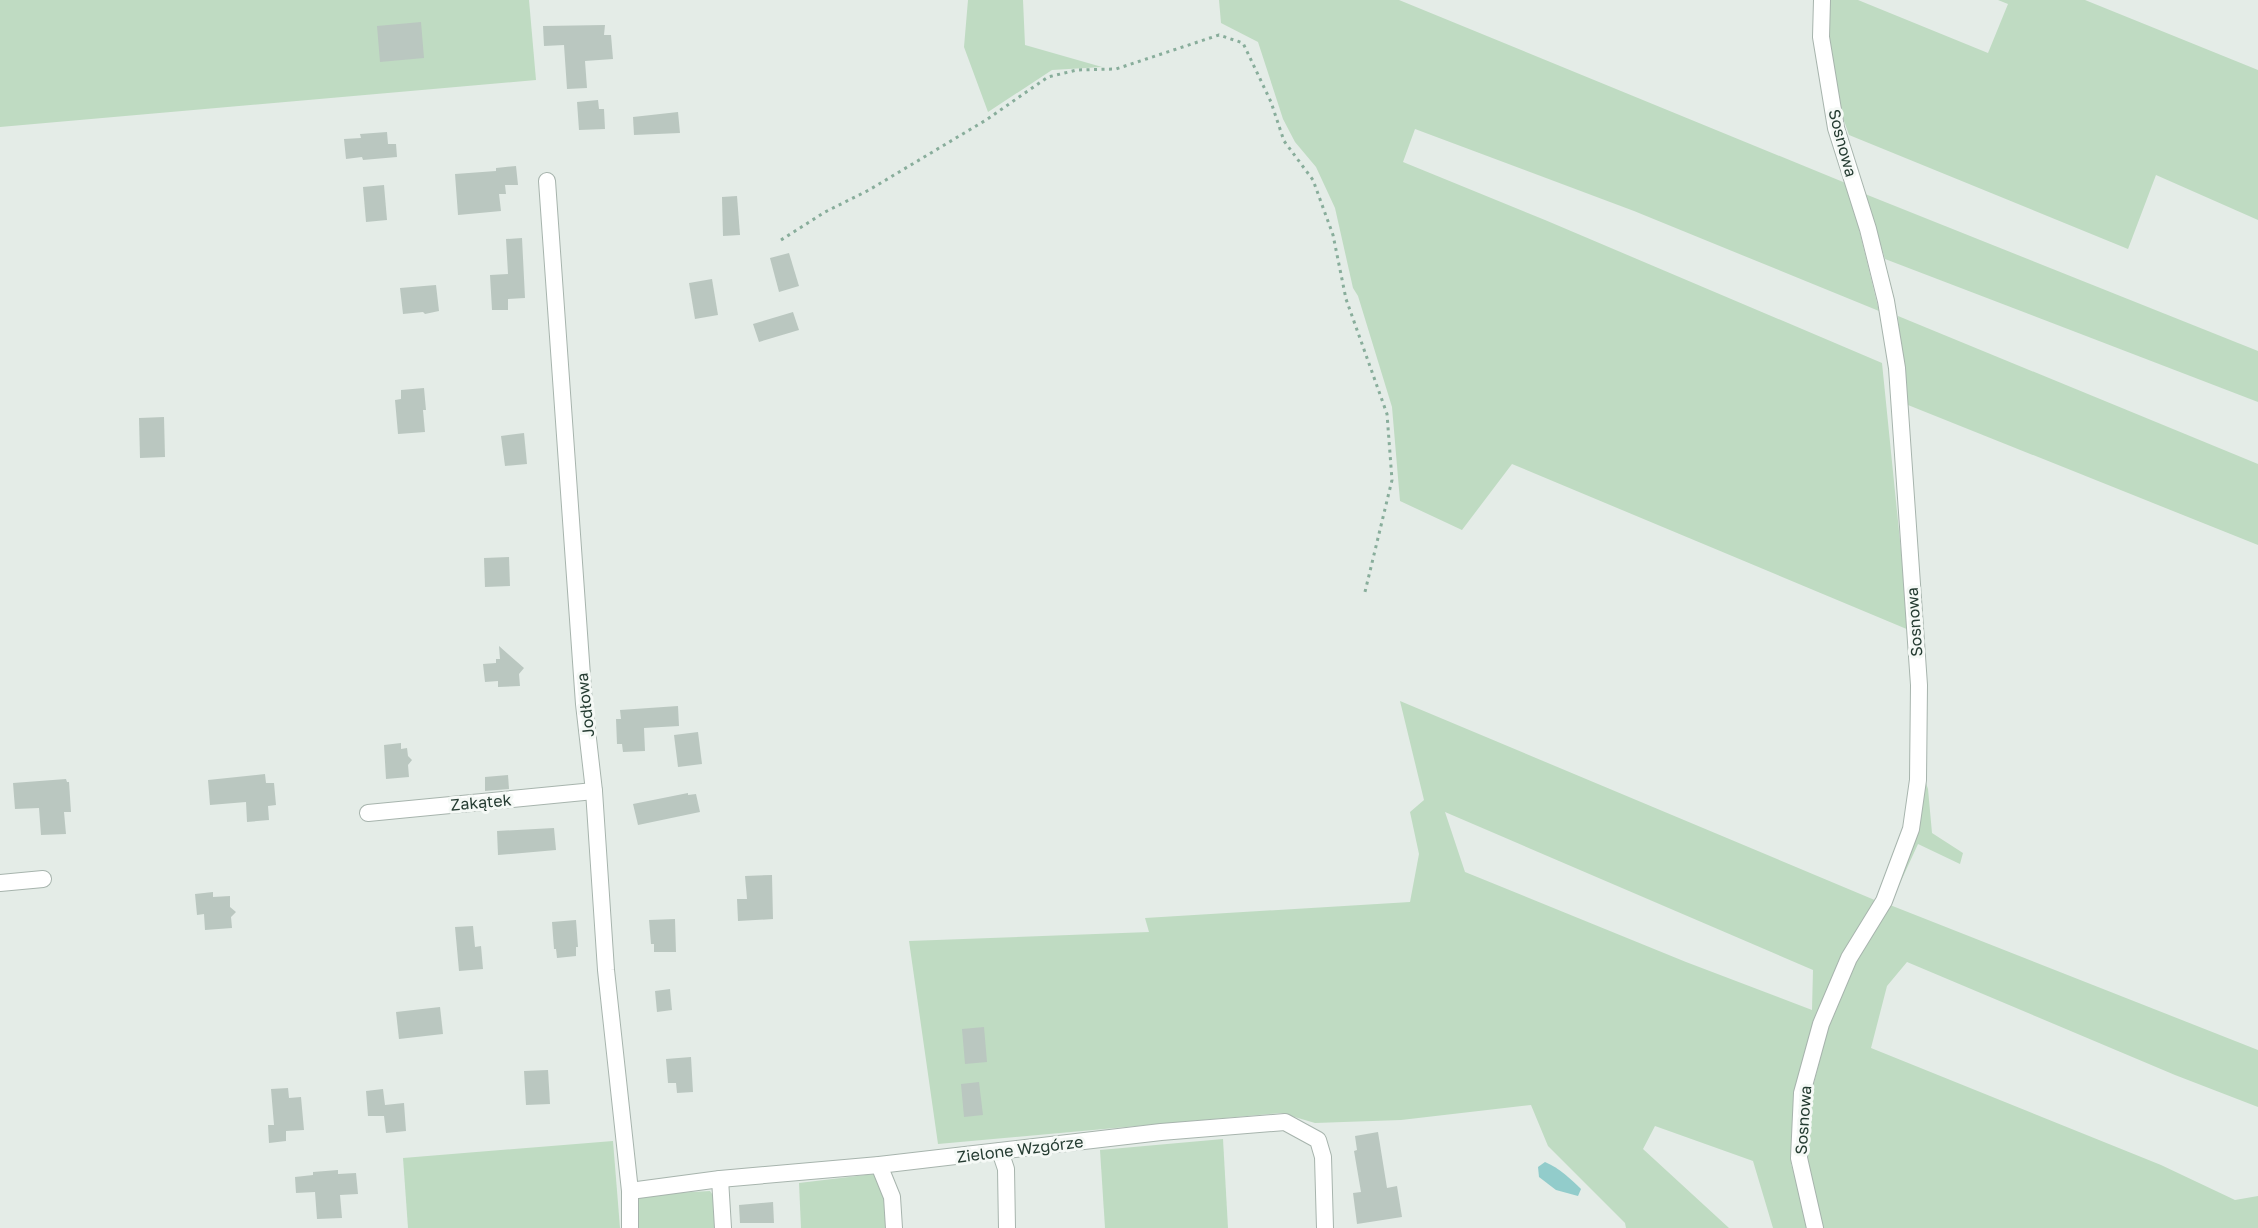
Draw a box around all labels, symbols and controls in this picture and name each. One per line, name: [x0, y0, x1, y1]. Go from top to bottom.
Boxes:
street label: Sosnowa: [1824, 107, 1862, 179]
street label: Sosnowa: [1902, 587, 1926, 657]
street label: Jodłowa: [572, 672, 598, 738]
street label: Zakątek: [450, 789, 512, 815]
street label: Sosnowa: [1791, 1085, 1815, 1155]
street label: Zielone Wzgórze: [956, 1131, 1084, 1167]

